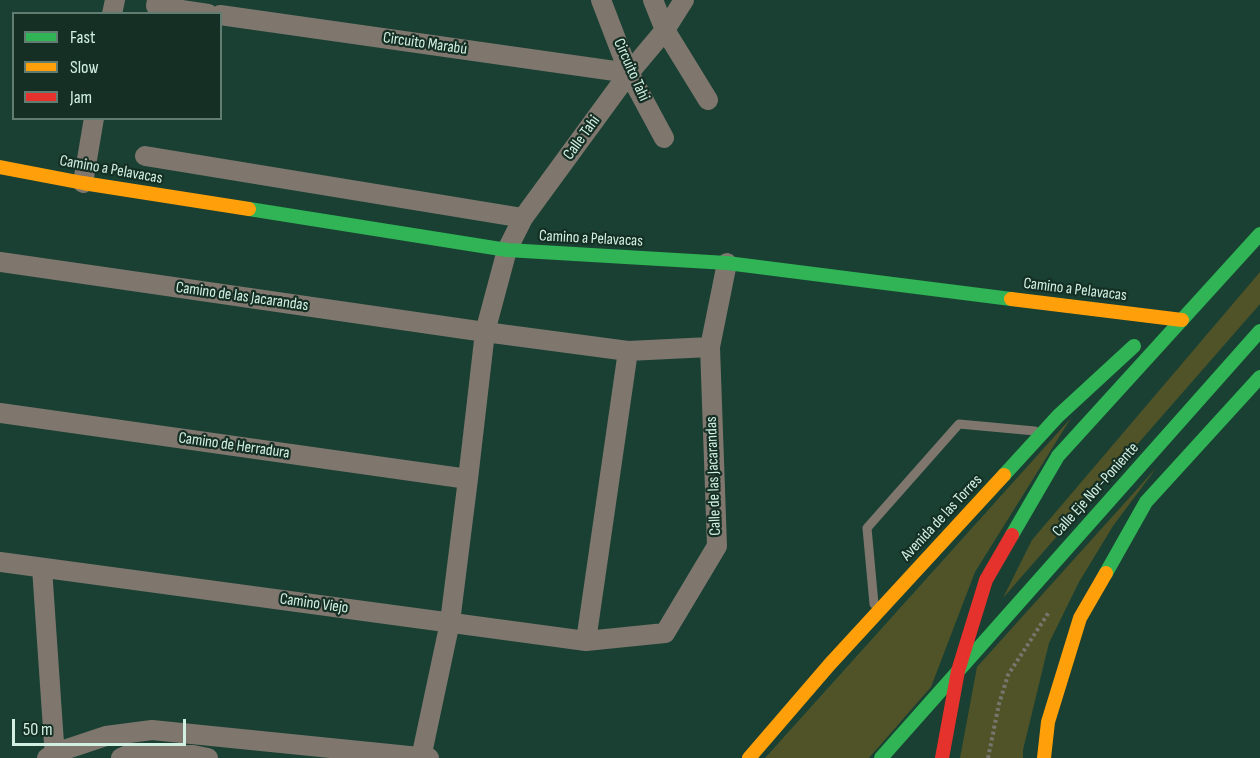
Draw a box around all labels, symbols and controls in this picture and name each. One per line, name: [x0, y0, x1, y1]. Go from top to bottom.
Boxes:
legend: [12, 12, 222, 120]
text: Fast: [70, 27, 95, 48]
street label: Circuito Marabú: [382, 29, 468, 59]
street label: Circuito Tahi: [609, 36, 653, 104]
text: Slow: [70, 57, 99, 78]
text: Jam: [70, 87, 92, 108]
street label: Calle Tahi: [560, 112, 604, 164]
street label: Camino a Pelavacas: [58, 152, 164, 188]
street label: Camino a Pelavacas: [539, 227, 643, 251]
street label: Camino a Pelavacas: [1022, 274, 1128, 306]
street label: Camino de las Jacarandas: [174, 278, 310, 316]
street label: Calle de las Jacarandas: [702, 416, 726, 536]
street label: Camino de Herradura: [177, 429, 291, 463]
street label: Calle Eje Nor-Poniente: [1049, 439, 1143, 541]
street label: Avenida de las Torres: [897, 471, 987, 565]
street label: Camino Viejo: [278, 590, 350, 618]
scale bar: [15, 707, 189, 745]
text: 50 m: [23, 719, 53, 740]

